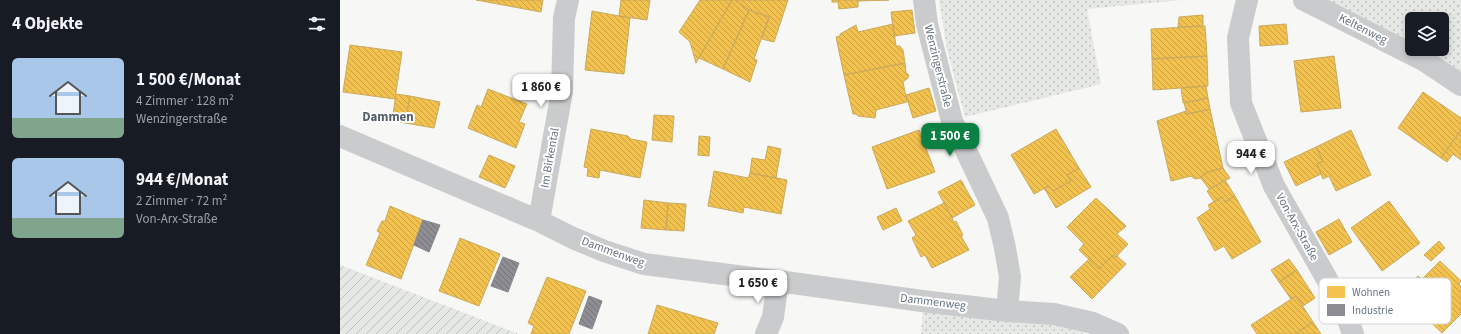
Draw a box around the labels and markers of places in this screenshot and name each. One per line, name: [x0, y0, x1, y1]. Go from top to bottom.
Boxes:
pin: 1 860 €: [504, 74, 578, 108]
pin: 1 500 €: [913, 123, 987, 157]
pin: 944 €: [1223, 141, 1279, 175]
pin: 1 650 €: [721, 270, 795, 304]

